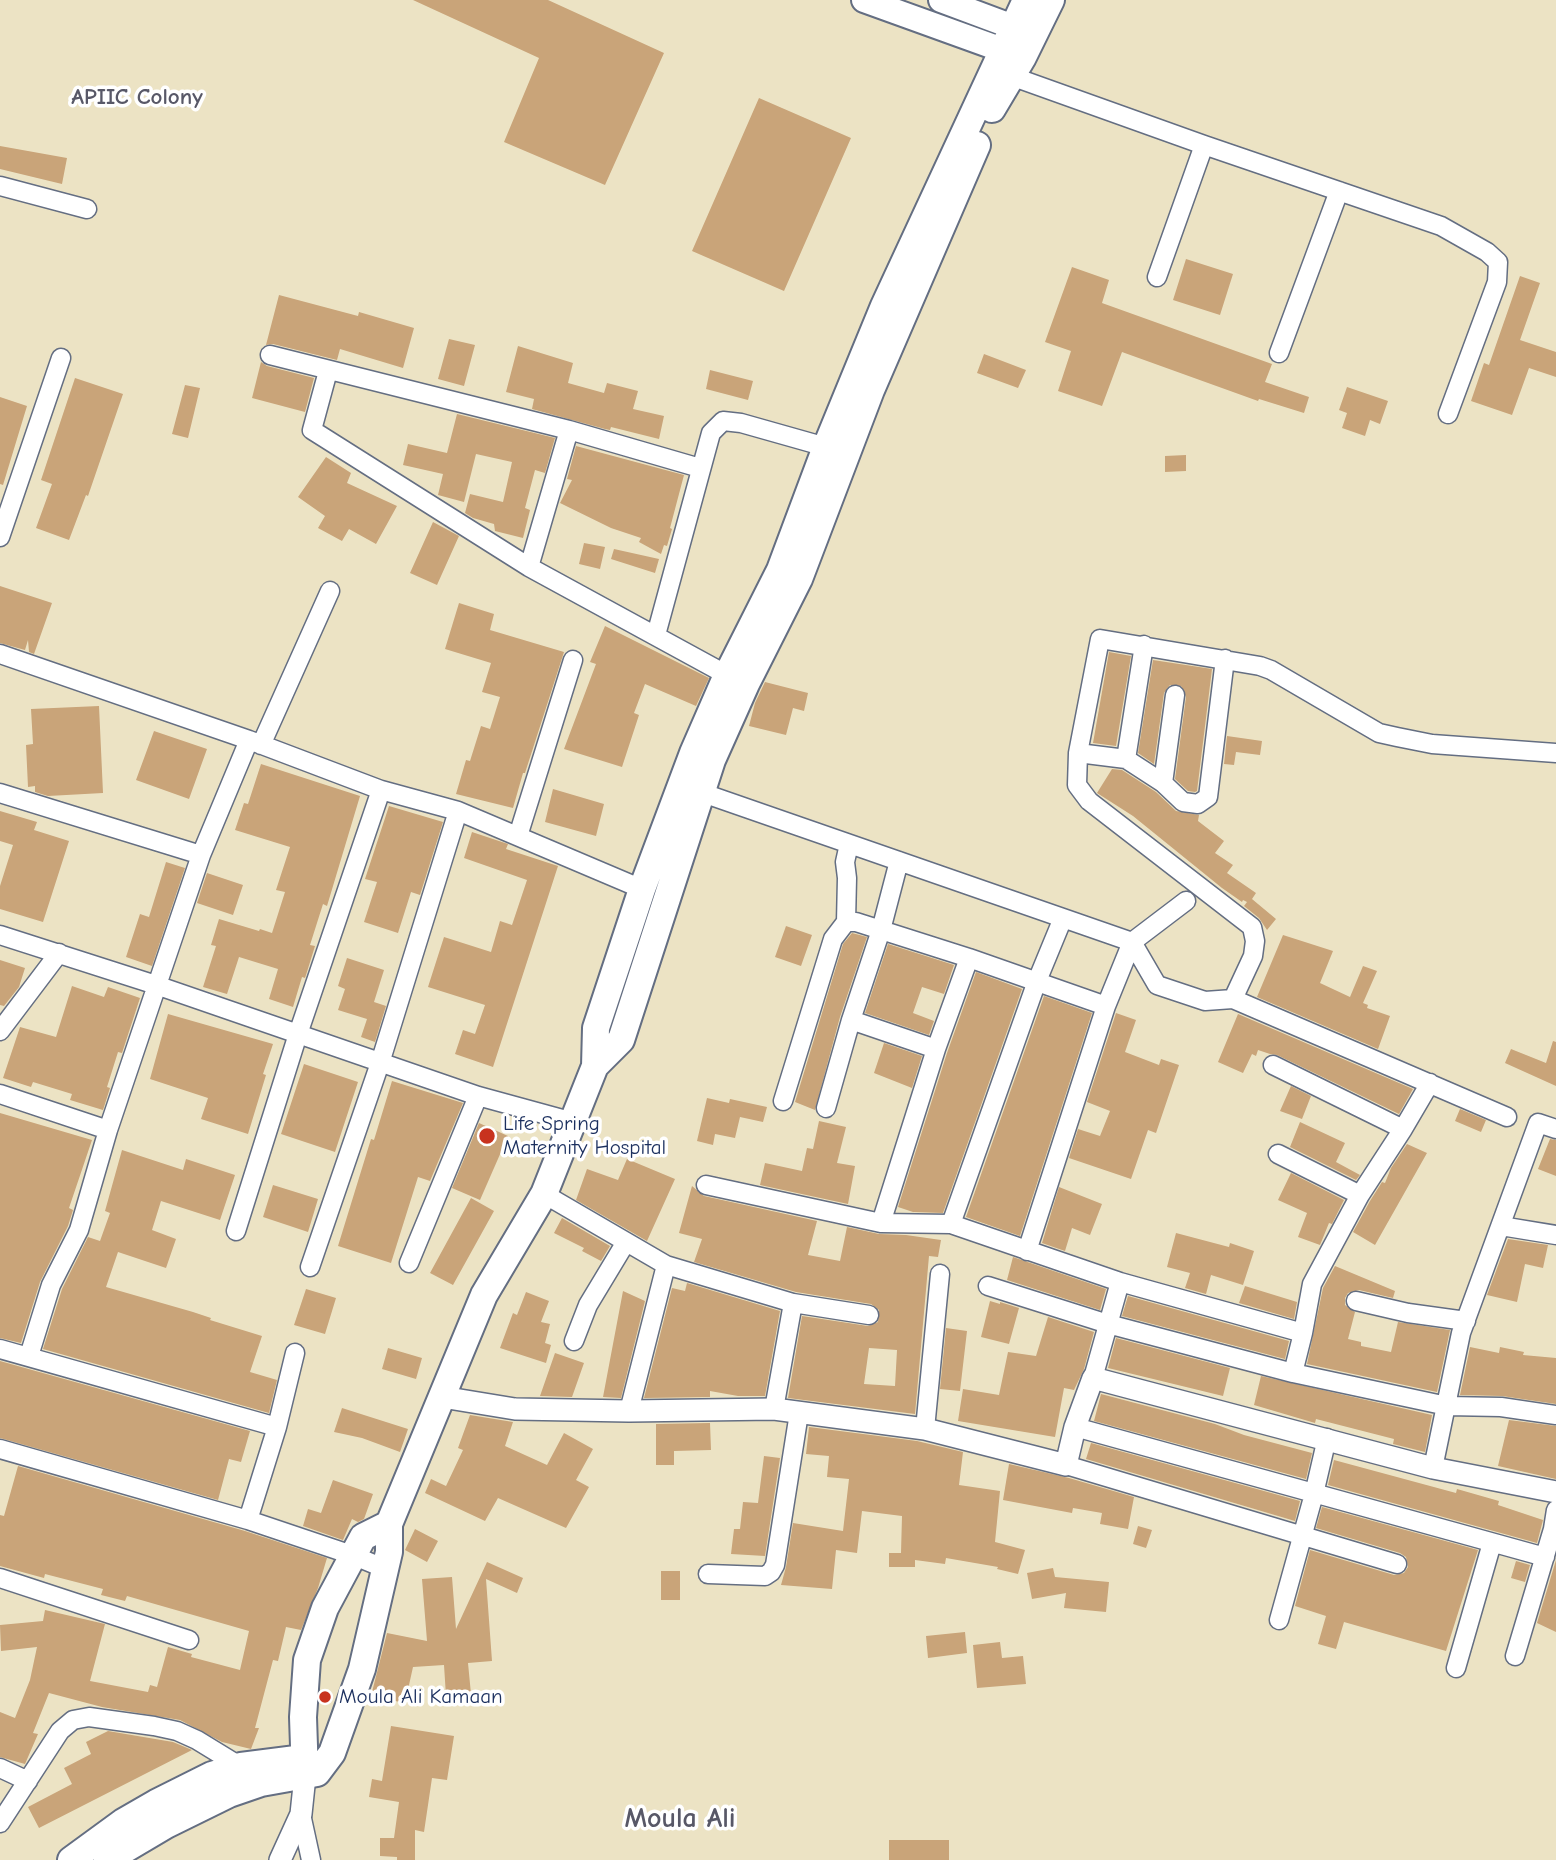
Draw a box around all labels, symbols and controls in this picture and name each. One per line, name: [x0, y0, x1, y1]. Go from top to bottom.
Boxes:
district label: APIIC Colony: [71, 83, 203, 111]
place label: Life Spring Maternity Hospital: [503, 1111, 666, 1161]
marker: Life Spring Maternity Hospital: [477, 1126, 497, 1146]
place label: Moula Ali Kamaan: [339, 1684, 503, 1710]
marker: Moula Ali Kamaan: [317, 1689, 333, 1705]
district label: Moula Ali: [624, 1802, 736, 1836]

